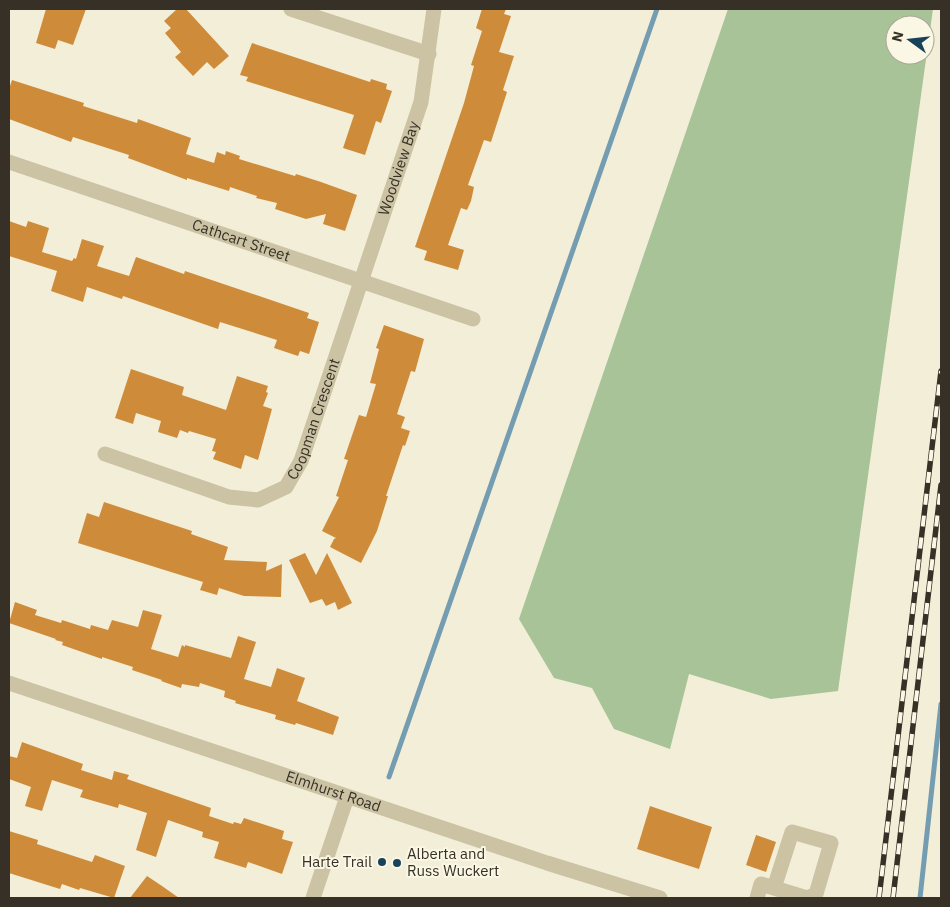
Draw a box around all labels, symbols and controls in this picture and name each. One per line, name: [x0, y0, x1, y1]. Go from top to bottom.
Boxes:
north arrow: [885, 15, 935, 65]
text: N: [887, 29, 907, 44]
street label: Woodview Bay: [374, 118, 423, 218]
street label: Cathcart Street: [190, 215, 293, 265]
street label: Coopman Crescent: [282, 356, 344, 483]
street label: Elmhurst Road: [284, 766, 383, 816]
place label: Alberta and Russ Wuckert: [407, 844, 499, 880]
place label: Harte Trail: [302, 852, 372, 871]
marker: Harte Trail: [376, 856, 388, 868]
marker: Alberta and Russ Wuckert: [391, 857, 403, 869]

